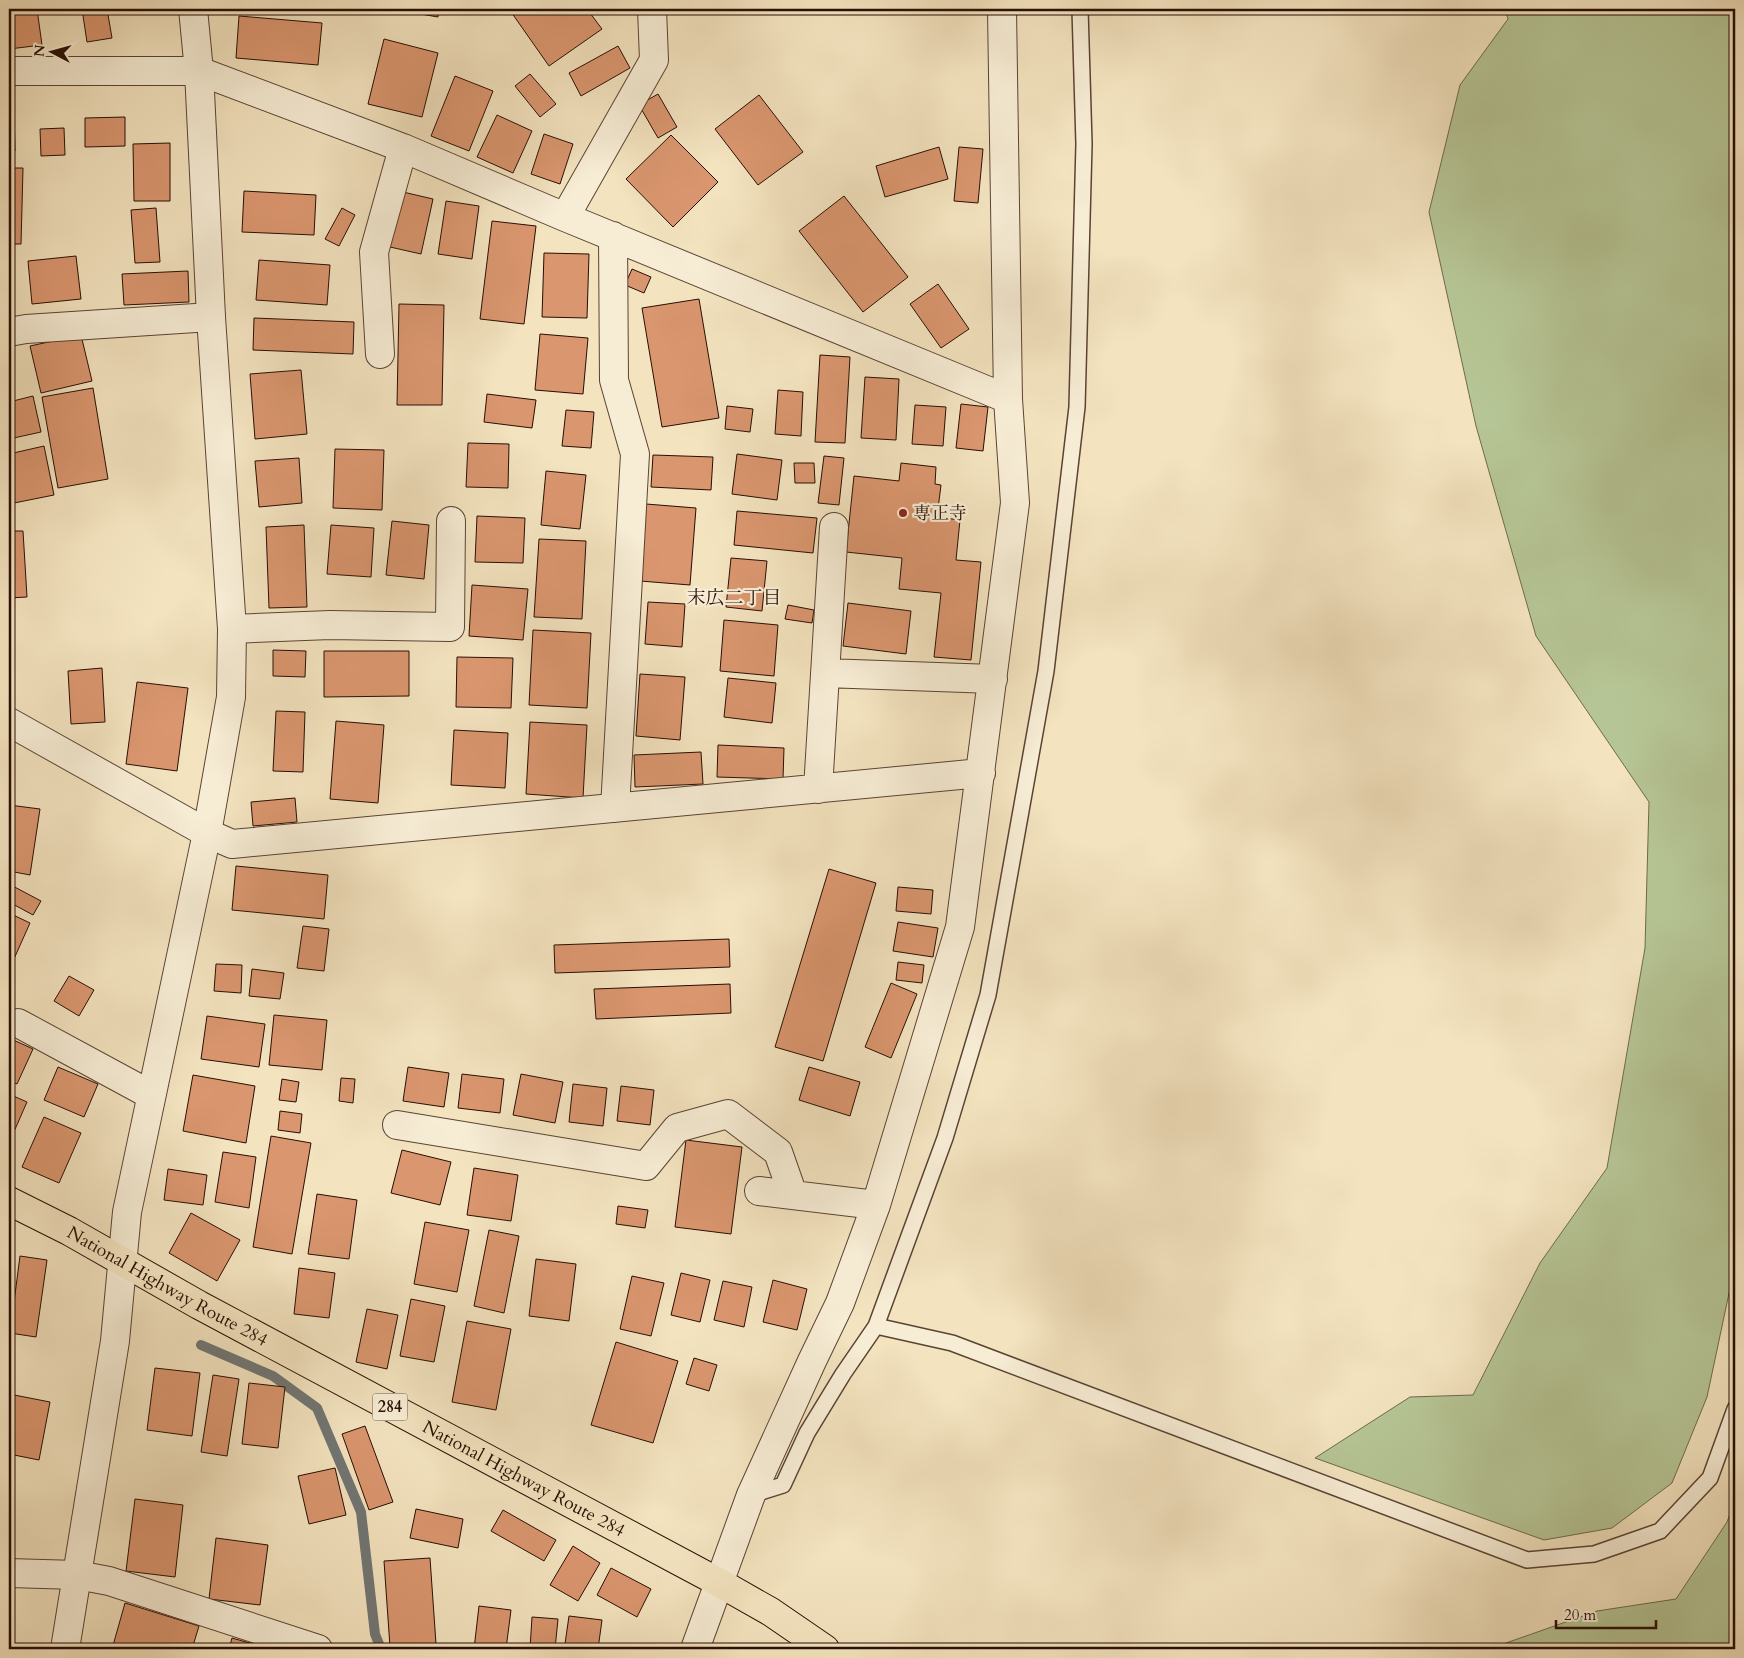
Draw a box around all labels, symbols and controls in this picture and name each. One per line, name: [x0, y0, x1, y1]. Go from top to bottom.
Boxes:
north arrow: [28, 28, 78, 78]
text: N: [29, 44, 50, 58]
place label: 専正寺: [913, 501, 967, 526]
marker: 専正寺: [897, 507, 909, 519]
district label: 末広二丁目: [686, 585, 782, 611]
street label: National Highway Route 284: [63, 1220, 272, 1352]
road number: 284: [372, 1394, 408, 1420]
street label: National Highway Route 284: [418, 1414, 630, 1543]
scale bar: [1556, 1598, 1656, 1630]
text: 20 m: [1564, 1605, 1596, 1625]

